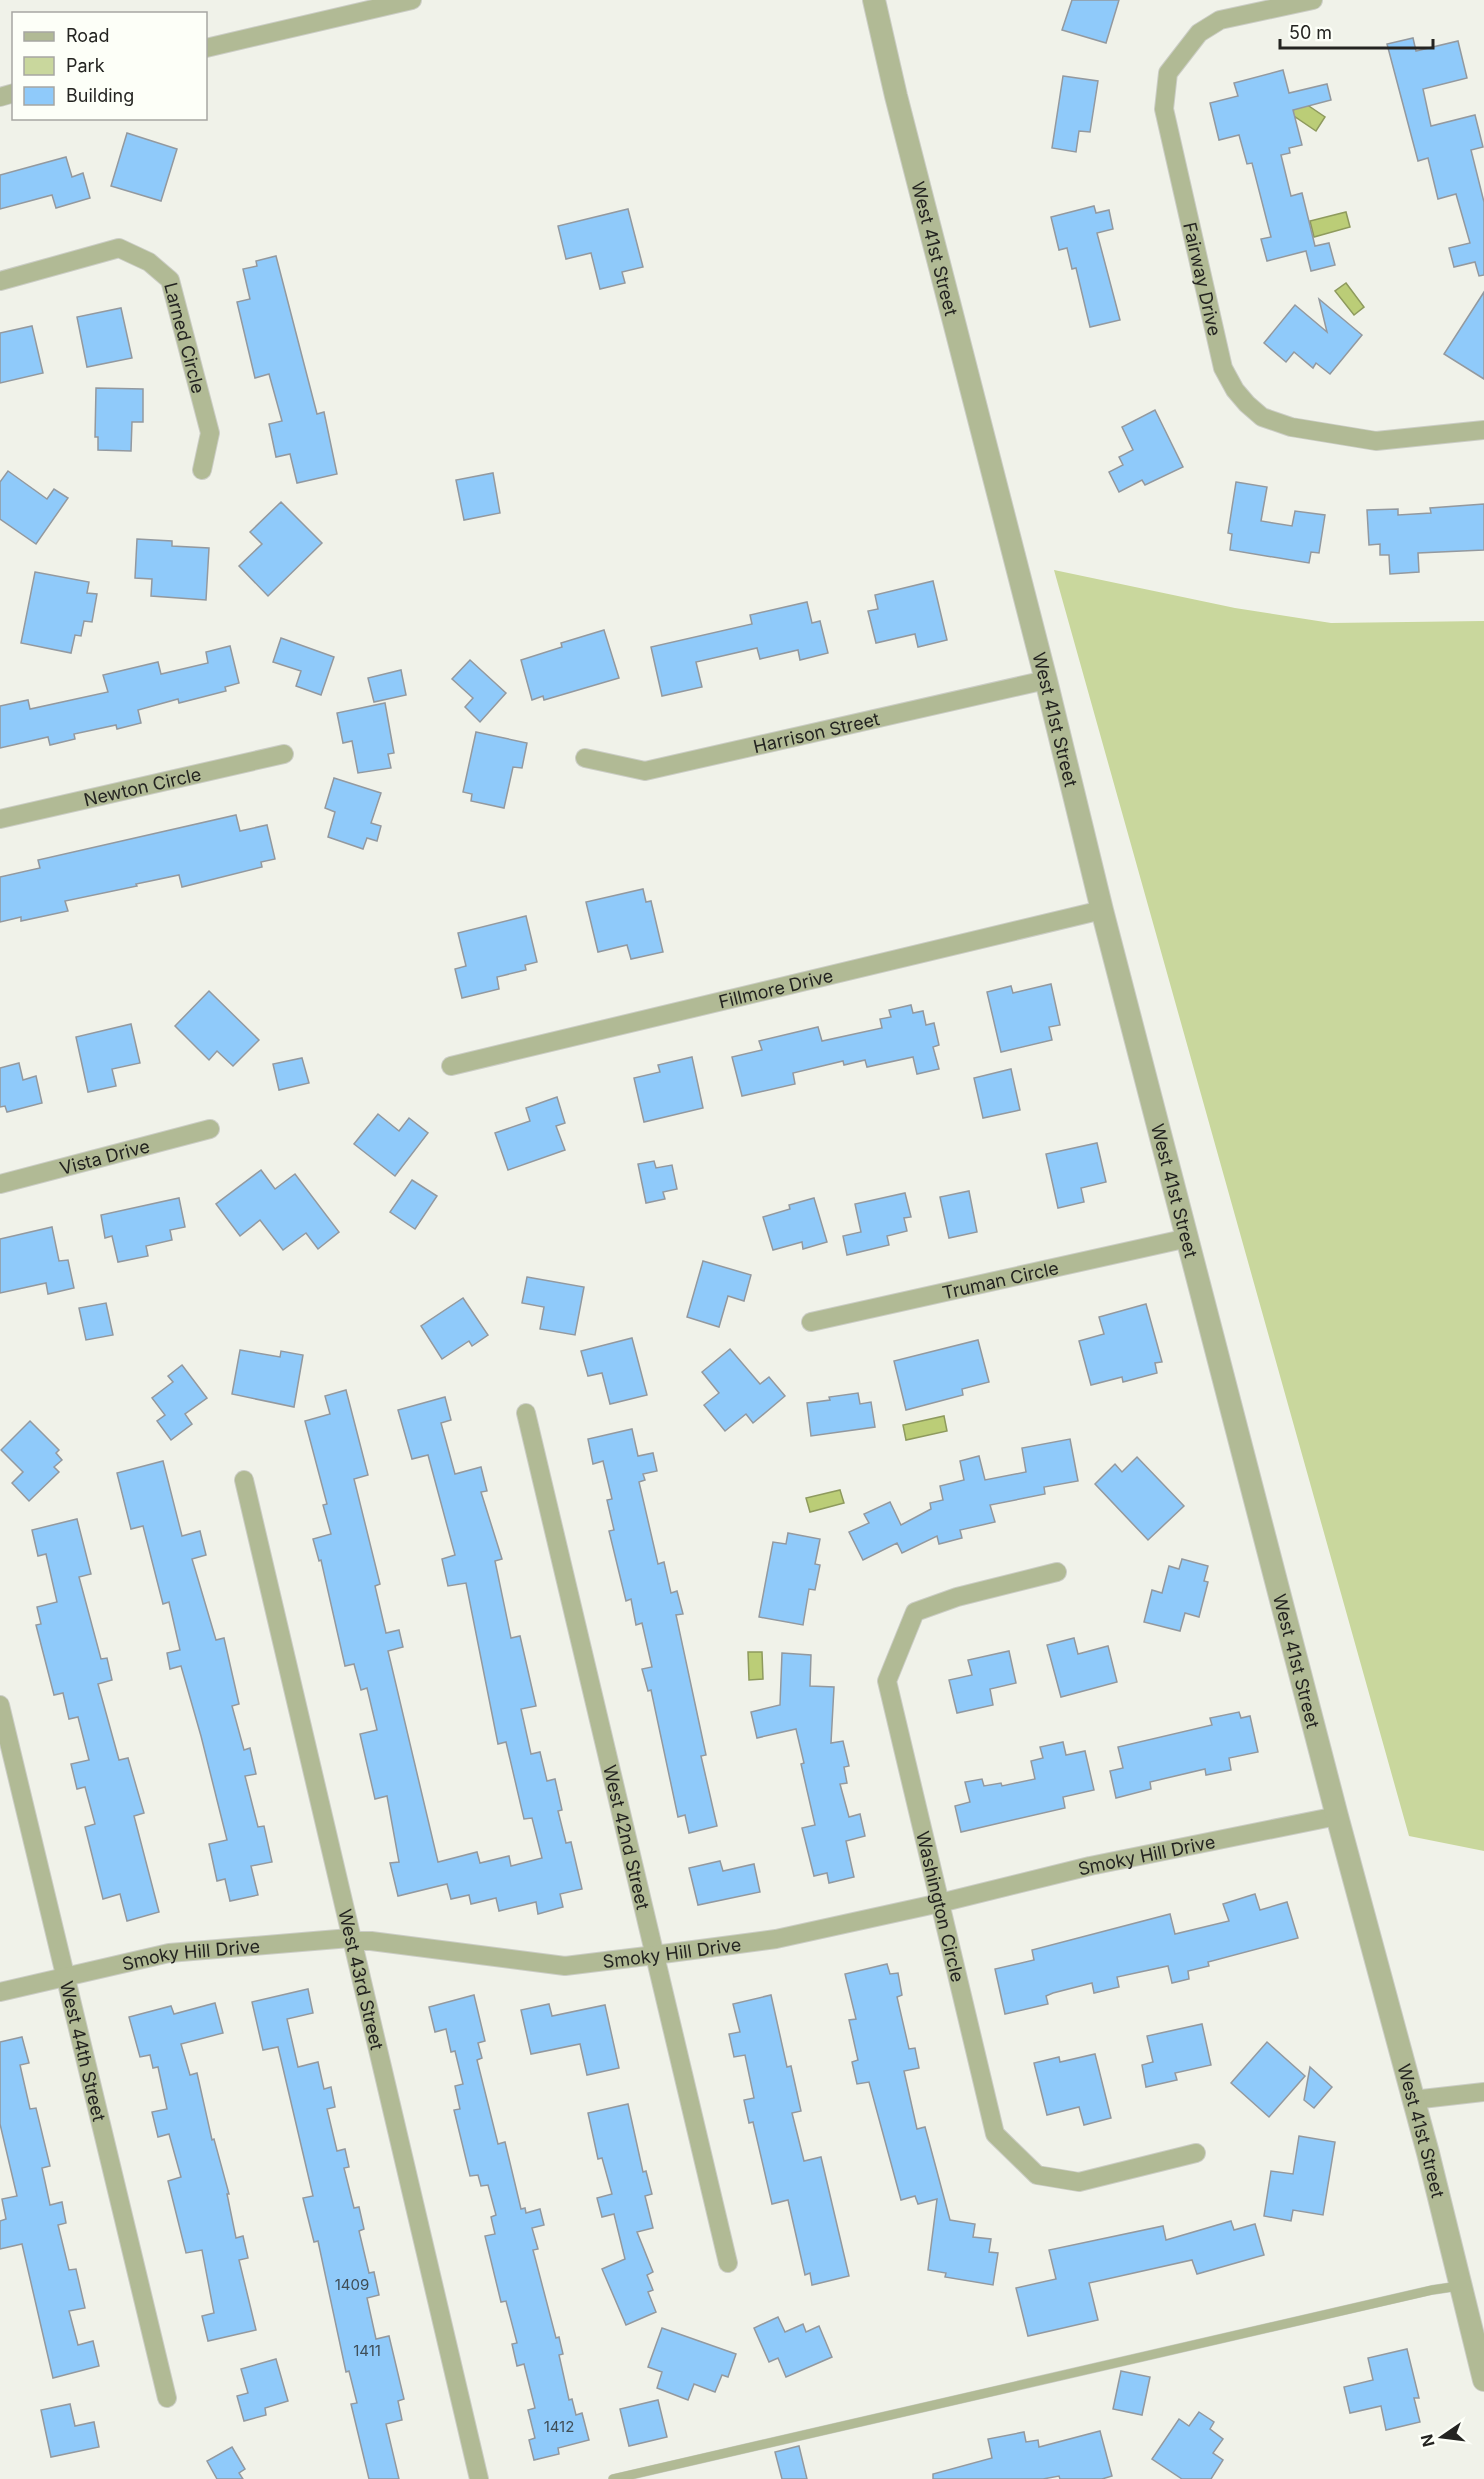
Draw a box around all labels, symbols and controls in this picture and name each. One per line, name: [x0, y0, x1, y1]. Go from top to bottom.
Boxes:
legend: [12, 12, 207, 120]
scale bar: [1280, 12, 1433, 50]
text: 50 m: [1289, 22, 1332, 43]
text: Road: [66, 25, 109, 46]
text: Park: [66, 55, 105, 76]
text: Building: [66, 85, 134, 106]
street label: West 41st Street: [908, 179, 963, 318]
street label: Fairway Drive: [1180, 220, 1226, 338]
street label: Larned Circle: [161, 280, 210, 395]
street label: West 41st Street: [1029, 650, 1082, 789]
street label: Harrison Street: [751, 708, 882, 757]
street label: Newton Circle: [82, 763, 203, 810]
street label: Fillmore Drive: [716, 964, 835, 1012]
street label: West 41st Street: [1147, 1121, 1202, 1260]
street label: Vista Drive: [57, 1135, 152, 1178]
street label: Truman Circle: [940, 1257, 1061, 1303]
street label: West 41st Street: [1269, 1592, 1324, 1730]
street label: West 42nd Street: [599, 1763, 654, 1912]
street label: Washington Circle: [913, 1829, 969, 1984]
street label: Smoky Hill Drive: [1076, 1830, 1217, 1879]
street label: West 43rd Street: [335, 1907, 388, 2052]
street label: Smoky Hill Drive: [601, 1933, 742, 1972]
street label: Smoky Hill Drive: [120, 1935, 261, 1974]
street label: West 44th Street: [56, 1979, 110, 2123]
street label: West 41st Street: [1394, 2061, 1449, 2200]
house number: 1409: [335, 2275, 369, 2294]
house number: 1411: [353, 2341, 381, 2360]
north arrow: [1412, 2407, 1472, 2467]
house number: 1412: [544, 2417, 574, 2436]
text: N: [1416, 2432, 1439, 2449]

